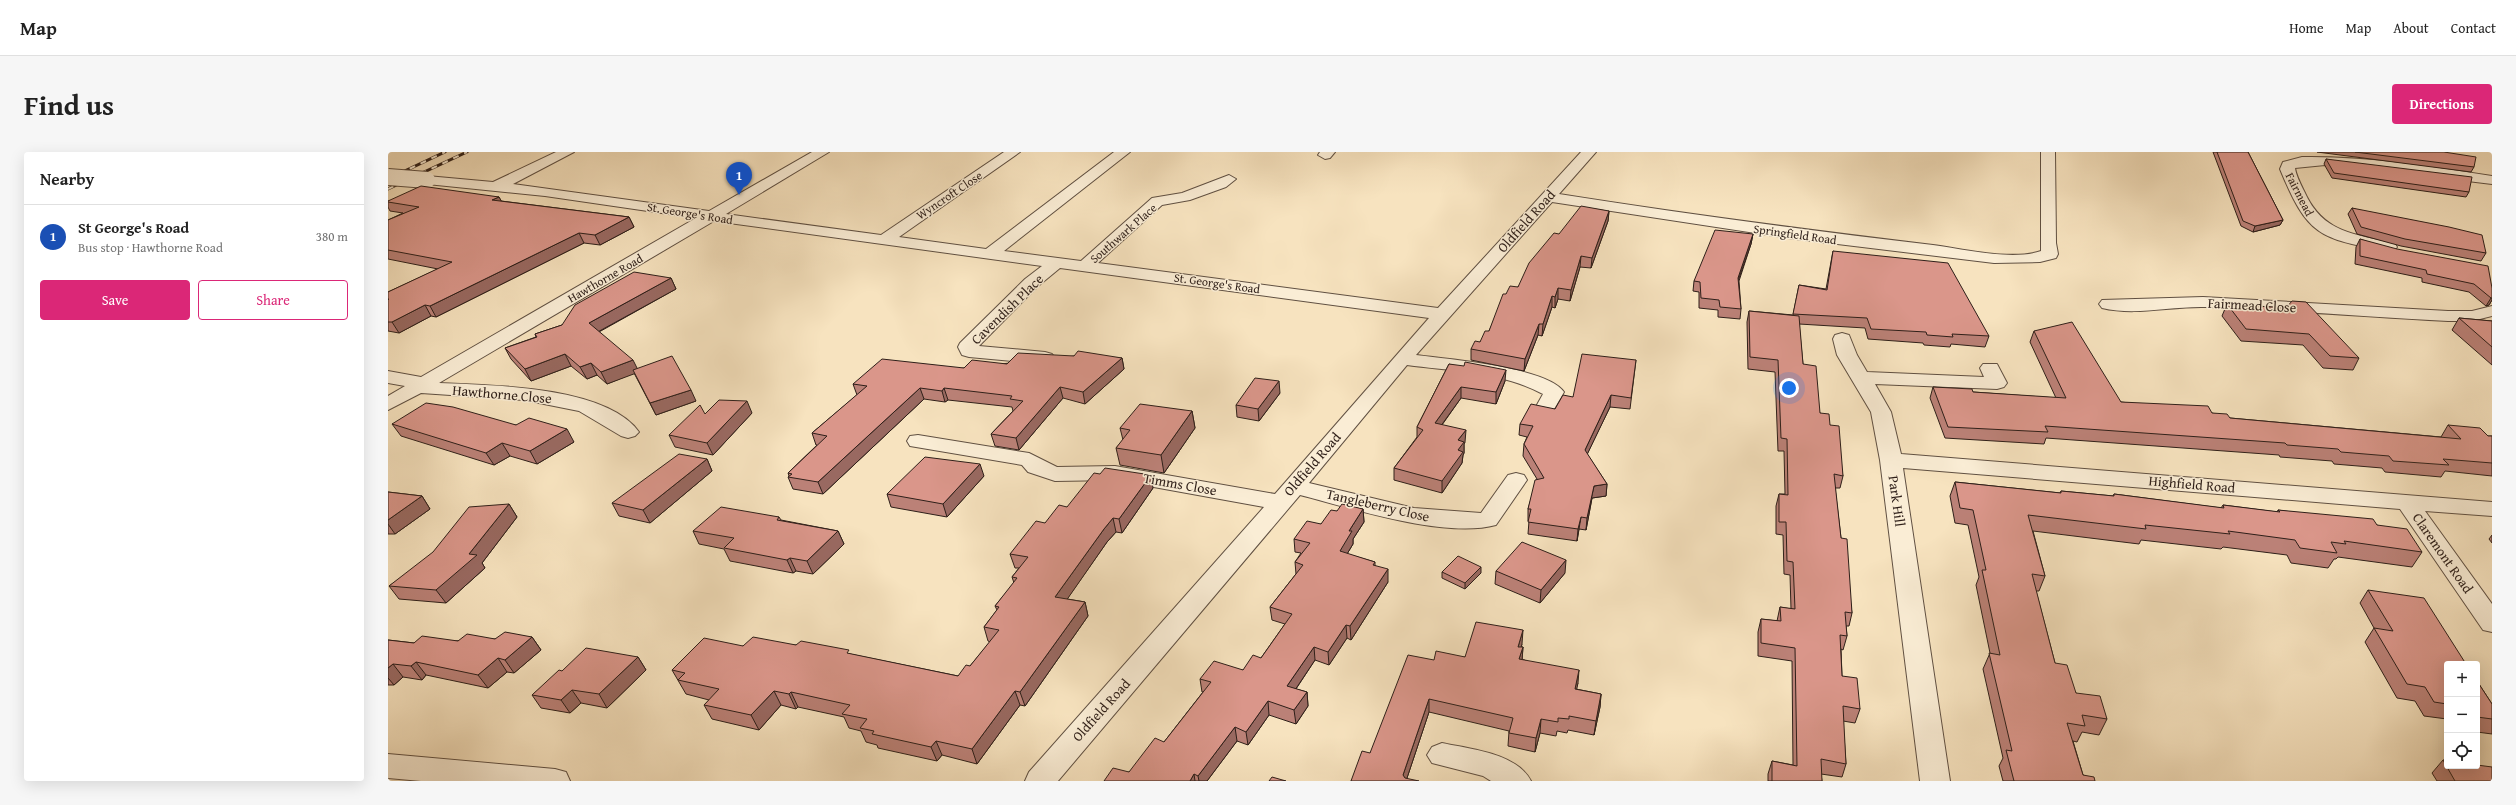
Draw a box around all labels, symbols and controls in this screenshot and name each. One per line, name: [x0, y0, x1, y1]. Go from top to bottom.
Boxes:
text: Map: [20, 14, 57, 42]
text: Home: [2289, 18, 2324, 38]
text: Map: [2346, 18, 2371, 38]
text: About: [2393, 18, 2429, 38]
text: Contact: [2451, 18, 2496, 38]
text: Find us: [24, 84, 114, 125]
button: Directions: [2392, 84, 2492, 124]
pin: 1: [726, 162, 752, 195]
text: Nearby: [40, 166, 94, 191]
street label: Wyncroft Close: [913, 166, 986, 223]
street label: Fairmead: [2282, 169, 2318, 219]
street label: Oldfield Road: [1492, 185, 1560, 257]
street label: St. George's Road: [646, 198, 735, 228]
street label: Southwark Place: [1086, 199, 1160, 267]
text: St George's Road: [78, 217, 189, 238]
street label: Springfield Road: [1752, 220, 1838, 248]
text: 1: [50, 227, 56, 246]
text: 380 m: [316, 227, 348, 246]
text: Bus stop · Hawthorne Road: [78, 238, 223, 257]
street label: Hawthorne Road: [564, 249, 646, 306]
street label: Cavendish Place: [966, 269, 1048, 349]
street label: St. George's Road: [1173, 269, 1262, 298]
button: Save: [40, 280, 190, 320]
button: Share: [198, 280, 348, 320]
street label: Fairmead Close: [2207, 293, 2297, 317]
your location: [1779, 378, 1799, 398]
street label: Hawthorne Close: [451, 380, 553, 408]
street label: Oldfield Road: [1279, 427, 1346, 500]
street label: Timms Close: [1142, 468, 1219, 500]
street label: Highfield Road: [2148, 470, 2237, 498]
street label: Park Hill: [1884, 474, 1910, 528]
street label: Tangleberry Close: [1324, 483, 1432, 527]
street label: Claremont Road: [2408, 509, 2478, 598]
map controls: [2444, 661, 2480, 769]
button: +: [2444, 661, 2480, 697]
street label: Oldfield Road: [1067, 674, 1135, 746]
button: −: [2444, 697, 2480, 733]
button: locate: [2444, 733, 2480, 769]

